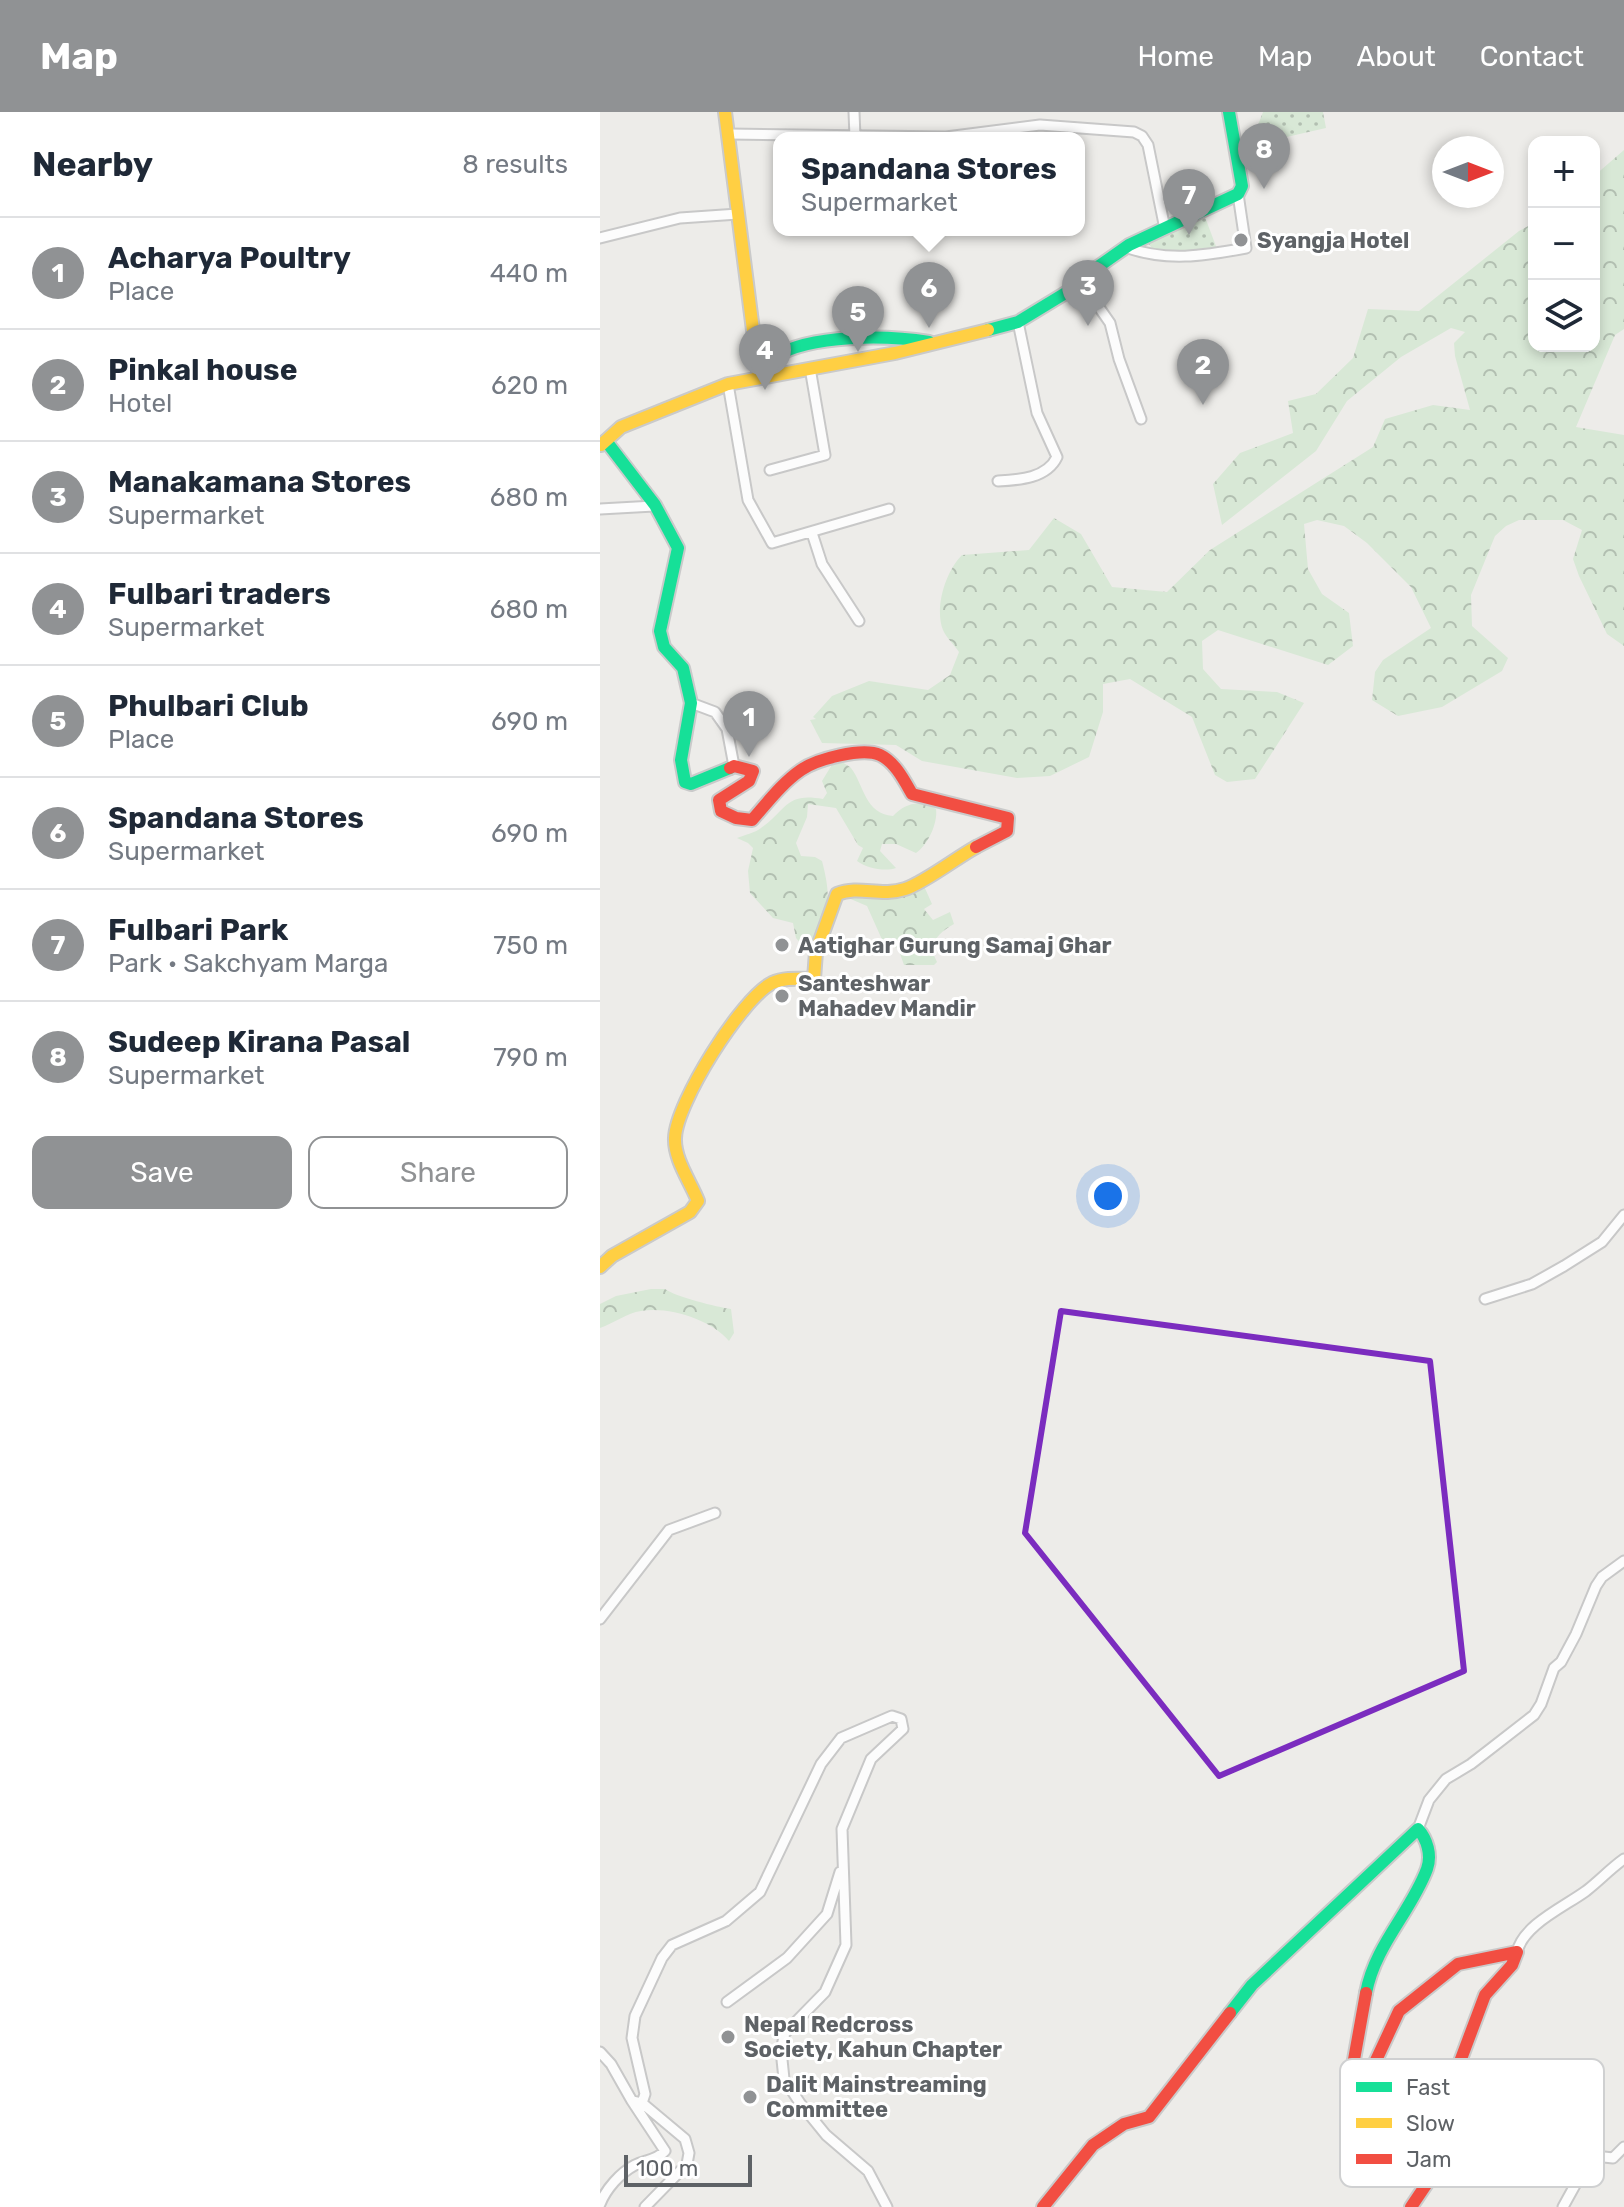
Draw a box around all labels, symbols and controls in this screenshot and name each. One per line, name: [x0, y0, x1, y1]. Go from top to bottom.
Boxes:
text: Map: [40, 33, 118, 79]
text: Home: [1137, 40, 1214, 73]
text: Map: [1258, 40, 1312, 73]
text: About: [1356, 40, 1436, 73]
text: Contact: [1480, 40, 1584, 73]
pin: 8: [1238, 123, 1290, 189]
popup: [773, 132, 1085, 236]
north arrow: [1432, 136, 1504, 208]
map controls: [1528, 136, 1600, 352]
button: +: [1528, 136, 1600, 208]
text: Nearby: [32, 144, 153, 185]
text: 8 results: [462, 149, 568, 180]
text: Spandana Stores: [801, 151, 1057, 187]
pin: 7: [1163, 169, 1215, 235]
text: Supermarket: [801, 187, 958, 218]
button: −: [1528, 208, 1600, 280]
place label: Syangja Hotel: [1257, 227, 1409, 254]
marker: Syangja Hotel: [1232, 231, 1250, 249]
text: Acharya Poultry: [108, 240, 351, 276]
text: 1: [52, 258, 64, 289]
text: 440 m: [490, 258, 568, 289]
pin: 3: [1062, 260, 1114, 326]
pin: 6: [903, 262, 955, 328]
text: Place: [108, 276, 174, 307]
button: layers: [1528, 280, 1600, 352]
pin: 5: [832, 286, 884, 352]
pin: 4: [739, 324, 791, 390]
pin: 2: [1177, 339, 1229, 405]
text: Pinkal house: [108, 352, 298, 388]
text: 2: [50, 370, 66, 401]
text: 620 m: [491, 370, 568, 401]
text: Hotel: [108, 388, 172, 419]
text: Manakamana Stores: [108, 464, 411, 500]
text: 3: [49, 482, 67, 513]
text: 680 m: [490, 482, 568, 513]
text: Supermarket: [108, 500, 265, 531]
text: Fulbari traders: [108, 576, 331, 612]
text: 4: [49, 594, 67, 625]
text: 680 m: [490, 594, 568, 625]
text: Supermarket: [108, 612, 265, 643]
text: Phulbari Club: [108, 688, 309, 724]
pin: 1: [723, 691, 775, 757]
text: 5: [50, 706, 66, 737]
text: 690 m: [491, 706, 568, 737]
text: Place: [108, 724, 174, 755]
text: Spandana Stores: [108, 800, 364, 836]
text: 6: [50, 818, 66, 849]
text: 690 m: [491, 818, 568, 849]
text: Supermarket: [108, 836, 265, 867]
text: Fulbari Park: [108, 912, 288, 948]
text: 7: [51, 930, 65, 961]
text: 750 m: [493, 930, 568, 961]
place label: Aatighar Gurung Samaj Ghar: [798, 932, 1111, 959]
marker: Aatighar Gurung Samaj Ghar: [773, 936, 791, 954]
text: Park · Sakchyam Marga: [108, 948, 388, 979]
place label: Santeshwar Mahadev Mandir: [798, 970, 976, 1022]
marker: Santeshwar Mahadev Mandir: [773, 987, 791, 1005]
text: Sudeep Kirana Pasal: [108, 1024, 410, 1060]
text: 8: [49, 1042, 67, 1073]
text: 790 m: [493, 1042, 568, 1073]
text: Supermarket: [108, 1060, 265, 1091]
button: Save: [32, 1136, 292, 1209]
button: Share: [308, 1136, 568, 1209]
your location: [1088, 1176, 1128, 1216]
place label: Nepal Redcross Society, Kahun Chapter: [744, 2011, 1002, 2063]
marker: Nepal Redcross Society, Kahun Chapter: [719, 2028, 737, 2046]
legend: [1340, 2059, 1604, 2187]
place label: Dalit Mainstreaming Committee: [766, 2071, 987, 2123]
text: Fast: [1406, 2074, 1451, 2101]
marker: Dalit Mainstreaming Committee: [741, 2088, 759, 2106]
text: Slow: [1406, 2110, 1455, 2137]
text: Jam: [1406, 2146, 1452, 2173]
scale bar: [624, 2151, 752, 2187]
text: 100 m: [636, 2155, 698, 2182]

